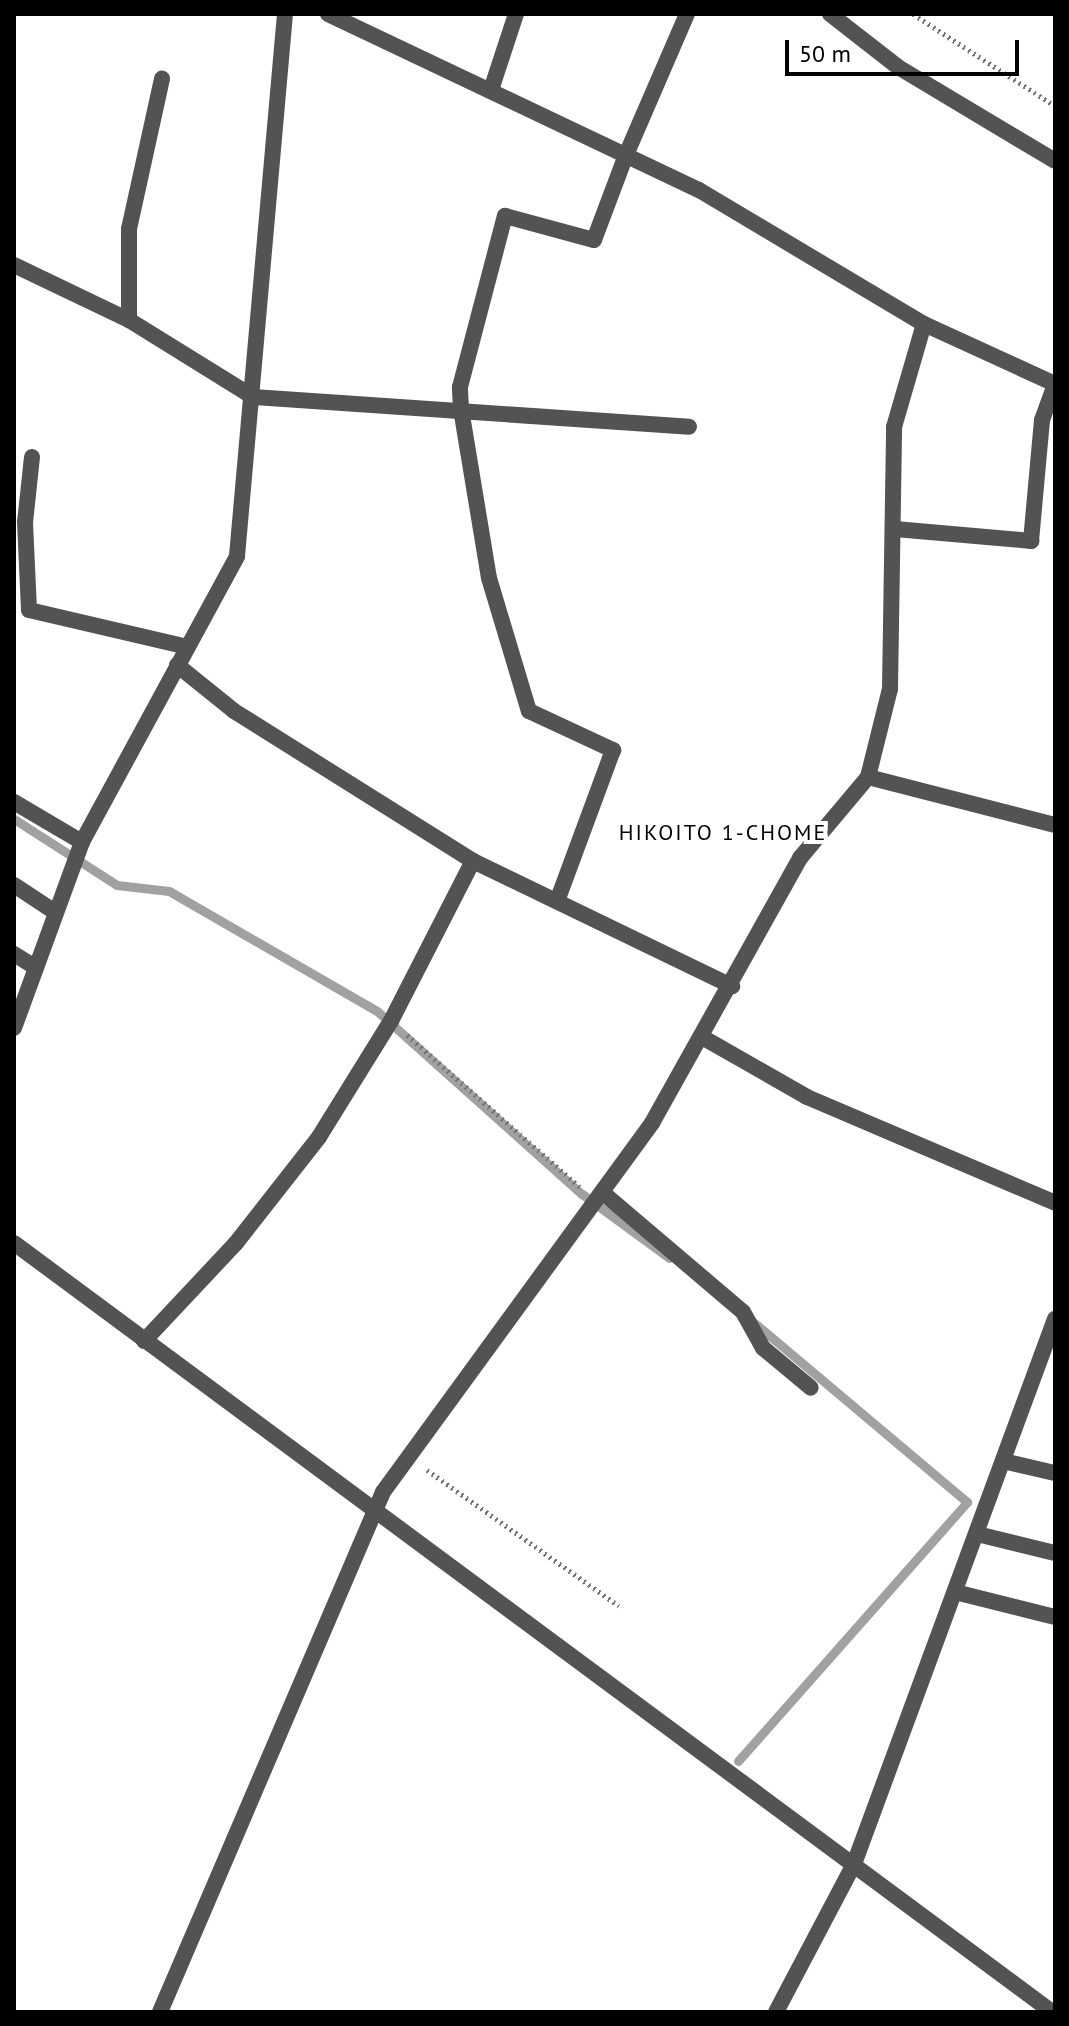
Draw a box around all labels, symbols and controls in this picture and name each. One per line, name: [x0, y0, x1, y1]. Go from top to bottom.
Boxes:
scale bar: [789, 24, 1023, 74]
text: 50 m: [799, 38, 851, 69]
district label: HIKOITO 1-CHOME: [619, 820, 827, 846]

